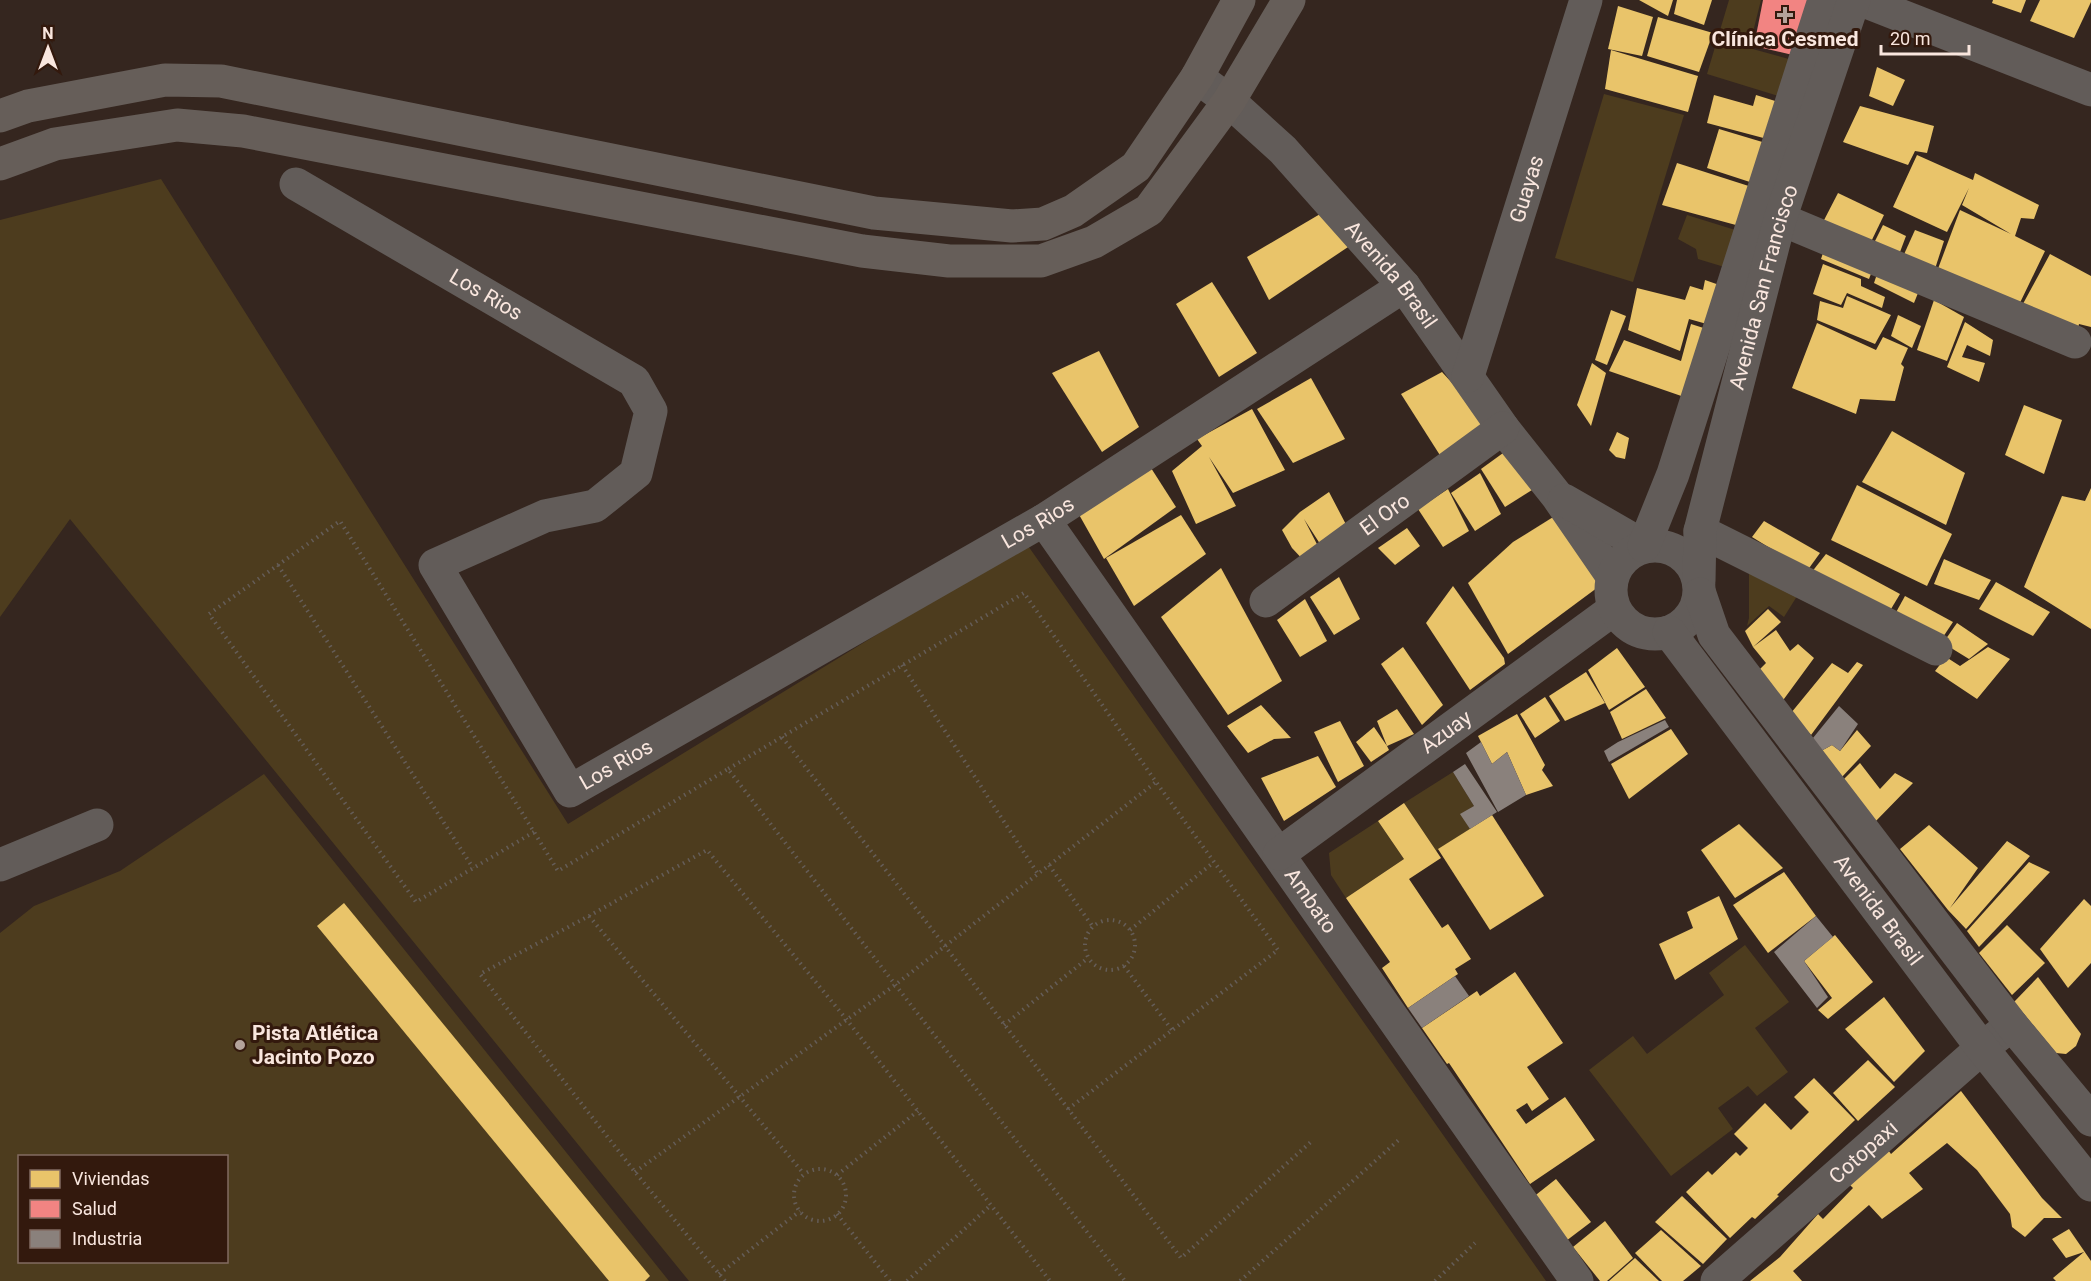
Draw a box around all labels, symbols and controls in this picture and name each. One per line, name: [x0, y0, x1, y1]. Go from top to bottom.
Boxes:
marker: Clínica Cesmed: [1776, 6, 1794, 24]
north arrow: [18, 18, 78, 78]
scale bar: [1881, 18, 1970, 56]
text: N: [42, 24, 54, 43]
place label: Clínica Cesmed: [1712, 27, 1858, 51]
text: 20 m: [1890, 28, 1930, 49]
street label: Guayas: [1505, 152, 1549, 226]
street label: Avenida San Francisco: [1725, 181, 1803, 392]
street label: Avenida Brasil: [1340, 216, 1442, 333]
street label: Los Rios: [445, 264, 527, 325]
street label: El Oro: [1355, 488, 1414, 540]
street label: Los Rios: [997, 492, 1078, 554]
street label: Azuay: [1416, 705, 1476, 758]
street label: Los Rios: [575, 734, 657, 795]
street label: Avenida Brasil: [1829, 850, 1927, 970]
street label: Ambato: [1280, 864, 1342, 938]
place label: Pista Atlética Jacinto Pozo: [252, 1021, 378, 1069]
marker: Pista Atlética Jacinto Pozo: [233, 1038, 247, 1052]
street label: Cotopaxi: [1824, 1116, 1903, 1189]
legend: [18, 1155, 228, 1263]
text: Viviendas: [72, 1168, 150, 1189]
text: Salud: [72, 1198, 117, 1219]
text: Industria: [72, 1228, 142, 1249]

